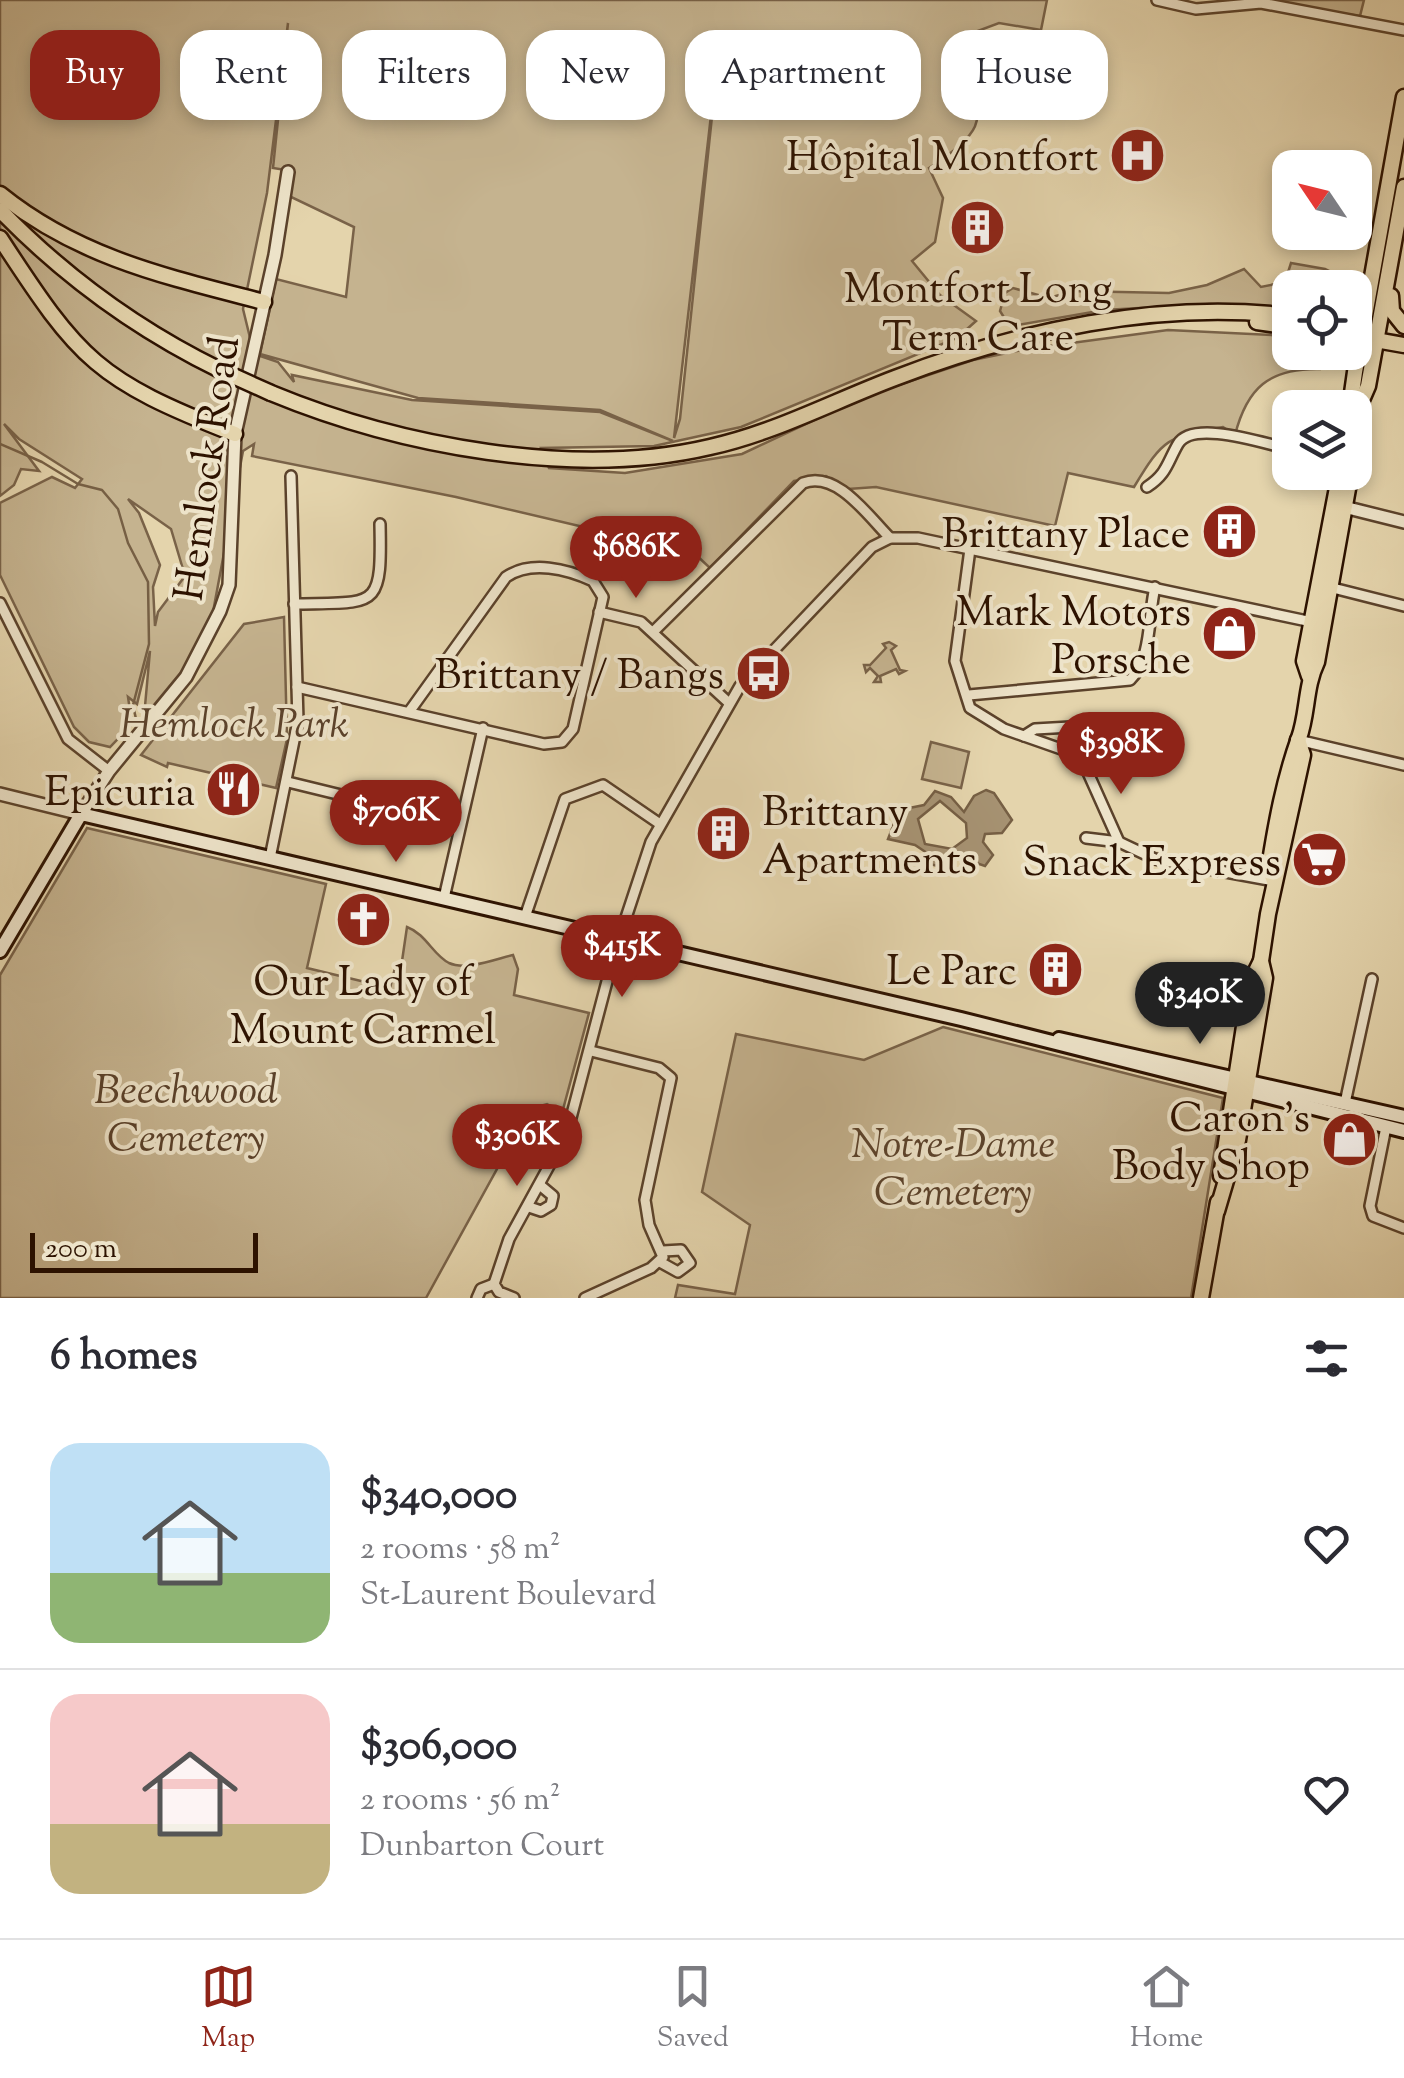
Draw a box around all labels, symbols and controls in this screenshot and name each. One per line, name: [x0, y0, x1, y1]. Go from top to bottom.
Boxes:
chip: Buy: [30, 30, 160, 120]
chip: Rent: [180, 30, 322, 120]
chip: Filters: [342, 30, 506, 120]
chip: New: [526, 30, 665, 120]
chip: Apartment: [685, 30, 921, 120]
chip: House: [941, 30, 1108, 120]
hospital icon: Hôpital Montfort: [1107, 125, 1167, 185]
place label: Hôpital Montfort: [786, 130, 1098, 190]
north arrow: [1272, 150, 1372, 250]
map controls: [1272, 150, 1372, 490]
building icon: Montfort Long Term Care: [948, 197, 1008, 257]
place label: Montfort Long Term Care: [844, 262, 1112, 370]
button: locate: [1272, 270, 1372, 370]
street label: Hemlock Road: [162, 332, 258, 605]
button: layers: [1272, 390, 1372, 490]
building icon: Brittany Place: [1199, 502, 1259, 562]
place label: Brittany Place: [942, 507, 1190, 567]
pin: $686K: [566, 516, 706, 601]
text: $686K: [592, 525, 680, 571]
place label: Mark Motors Porsche: [956, 585, 1191, 693]
shop icon: Mark Motors Porsche: [1200, 604, 1260, 664]
bus stop icon: Brittany / Bangs: [733, 643, 793, 703]
place label: Brittany / Bangs: [435, 648, 724, 708]
park label: Hemlock Park: [119, 697, 349, 757]
pin: $398K: [1051, 712, 1191, 797]
text: $398K: [1079, 721, 1163, 767]
restaurant icon: Epicuria: [204, 760, 264, 820]
place label: Epicuria: [44, 765, 195, 825]
pin: $706K: [326, 780, 466, 865]
place label: Brittany Apartments: [762, 785, 977, 893]
text: $706K: [352, 789, 440, 835]
building icon: Brittany Apartments: [693, 804, 753, 864]
supermarket icon: Snack Express: [1290, 830, 1350, 890]
place label: Snack Express: [1022, 835, 1281, 895]
church icon: Our Lady of Mount Carmel: [333, 890, 393, 950]
pin: $415K: [552, 915, 692, 1000]
text: $415K: [583, 924, 661, 970]
building icon: Le Parc: [1026, 939, 1086, 999]
place label: Le Parc: [887, 944, 1017, 1004]
place label: Our Lady of Mount Carmel: [230, 955, 496, 1063]
pin: $340K: [1130, 962, 1270, 1047]
text: $340K: [1157, 971, 1243, 1017]
park label: Beechwood Cemetery: [94, 1063, 278, 1171]
place label: Caron's Body Shop: [1112, 1091, 1310, 1199]
pin: $306K: [447, 1104, 587, 1189]
shop icon: Caron's Body Shop: [1319, 1110, 1379, 1170]
text: $306K: [474, 1113, 560, 1159]
park label: Notre-Dame Cemetery: [851, 1117, 1055, 1225]
scale bar: [30, 1228, 258, 1272]
text: 200 m: [45, 1230, 117, 1270]
text: 6 homes: [50, 1328, 197, 1388]
icon: filters: [1299, 1331, 1354, 1386]
text: $340,000: [360, 1467, 517, 1527]
icon: home: [130, 1483, 250, 1603]
icon: heart: [1299, 1516, 1354, 1571]
text: 2 rooms · 58 m²: [360, 1527, 561, 1573]
text: St-Laurent Boulevard: [360, 1573, 656, 1619]
text: $306,000: [360, 1718, 517, 1778]
icon: home: [130, 1734, 250, 1854]
icon: heart: [1299, 1767, 1354, 1822]
text: 2 rooms · 56 m²: [360, 1778, 560, 1824]
text: Dunbarton Court: [360, 1824, 604, 1870]
tab: Map: [201, 1959, 256, 2059]
tab: Saved: [657, 1959, 729, 2059]
tab: Home: [1130, 1959, 1203, 2059]

